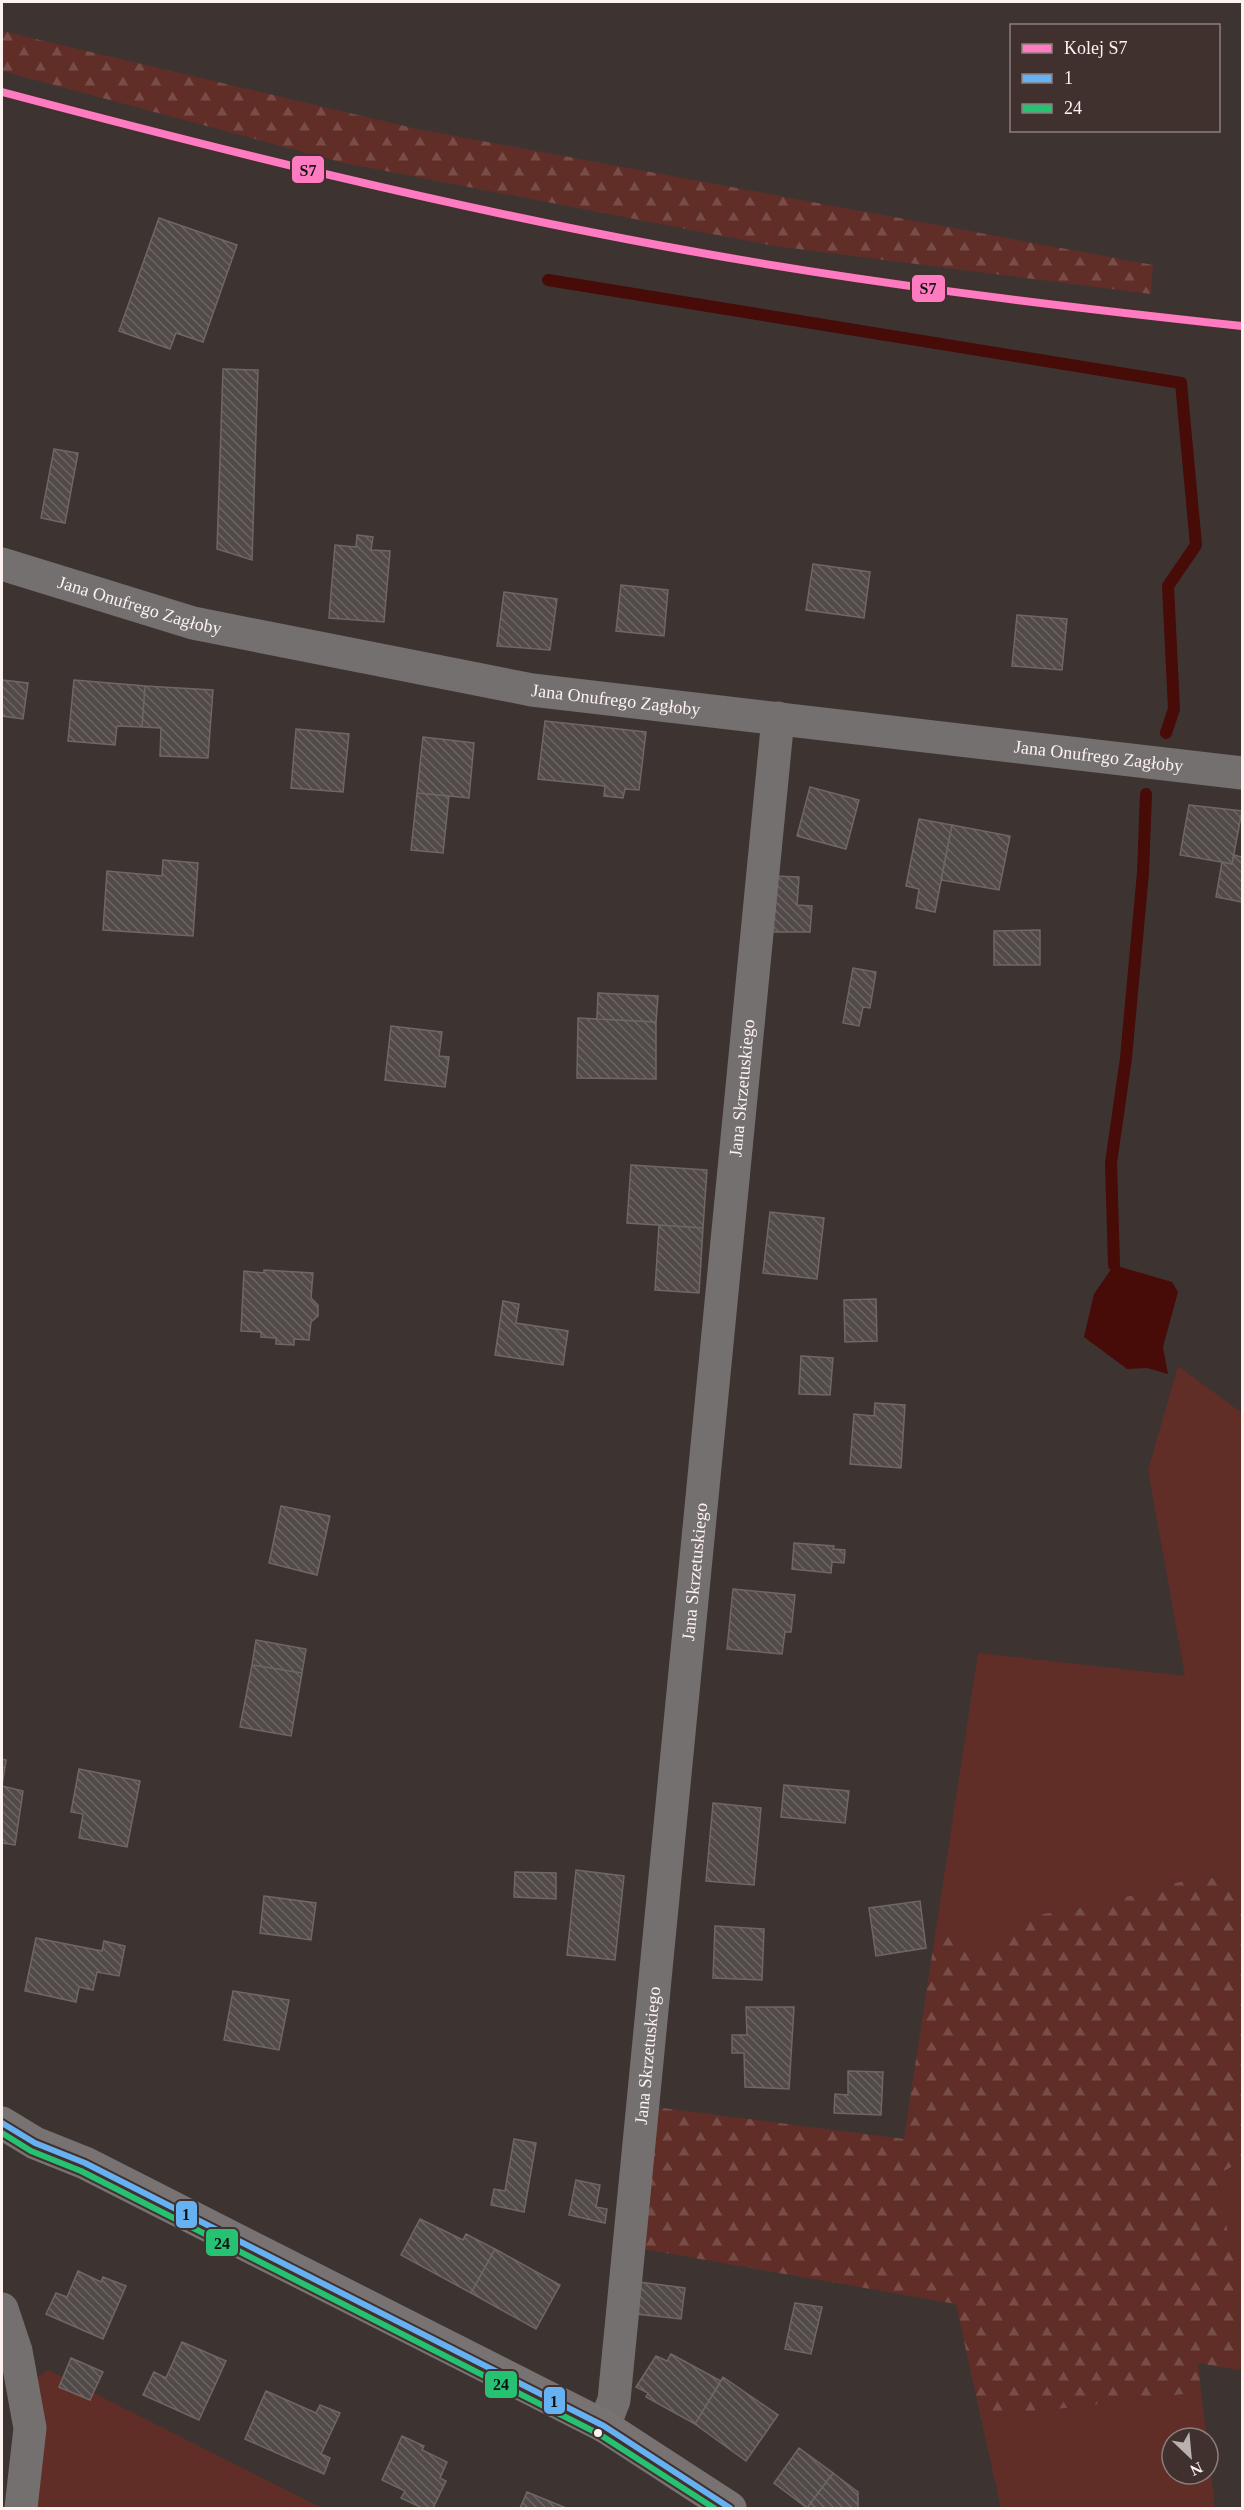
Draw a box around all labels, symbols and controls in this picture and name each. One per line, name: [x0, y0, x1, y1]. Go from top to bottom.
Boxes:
legend: [1010, 24, 1220, 132]
text: Kolej S7: [1064, 38, 1128, 58]
text: 1: [1064, 68, 1073, 88]
text: 24: [1064, 98, 1082, 118]
line badge: S7: [291, 155, 325, 184]
text: S7: [300, 162, 316, 179]
line badge: S7: [911, 274, 946, 303]
text: S7: [920, 280, 936, 297]
street label: Jana Onufrego Zagłoby: [55, 572, 223, 638]
street label: Jana Onufrego Zagłoby: [530, 680, 702, 720]
street label: Jana Onufrego Zagłoby: [1013, 736, 1184, 776]
street label: Jana Skrzetuskiego: [725, 1018, 759, 1158]
street label: Jana Skrzetuskiego: [678, 1502, 711, 1642]
street label: Jana Skrzetuskiego: [631, 1986, 664, 2125]
line badge: 1: [175, 2200, 198, 2229]
text: 1: [182, 2206, 190, 2223]
line badge: 24: [205, 2228, 239, 2257]
text: 24: [214, 2235, 230, 2252]
line badge: 24: [484, 2370, 518, 2399]
text: 24: [493, 2376, 509, 2393]
line badge: 1: [543, 2386, 566, 2415]
text: 1: [550, 2393, 558, 2410]
north arrow: [1160, 2426, 1220, 2486]
unlabelled marker: [592, 2427, 604, 2439]
text: N: [1187, 2459, 1205, 2479]

